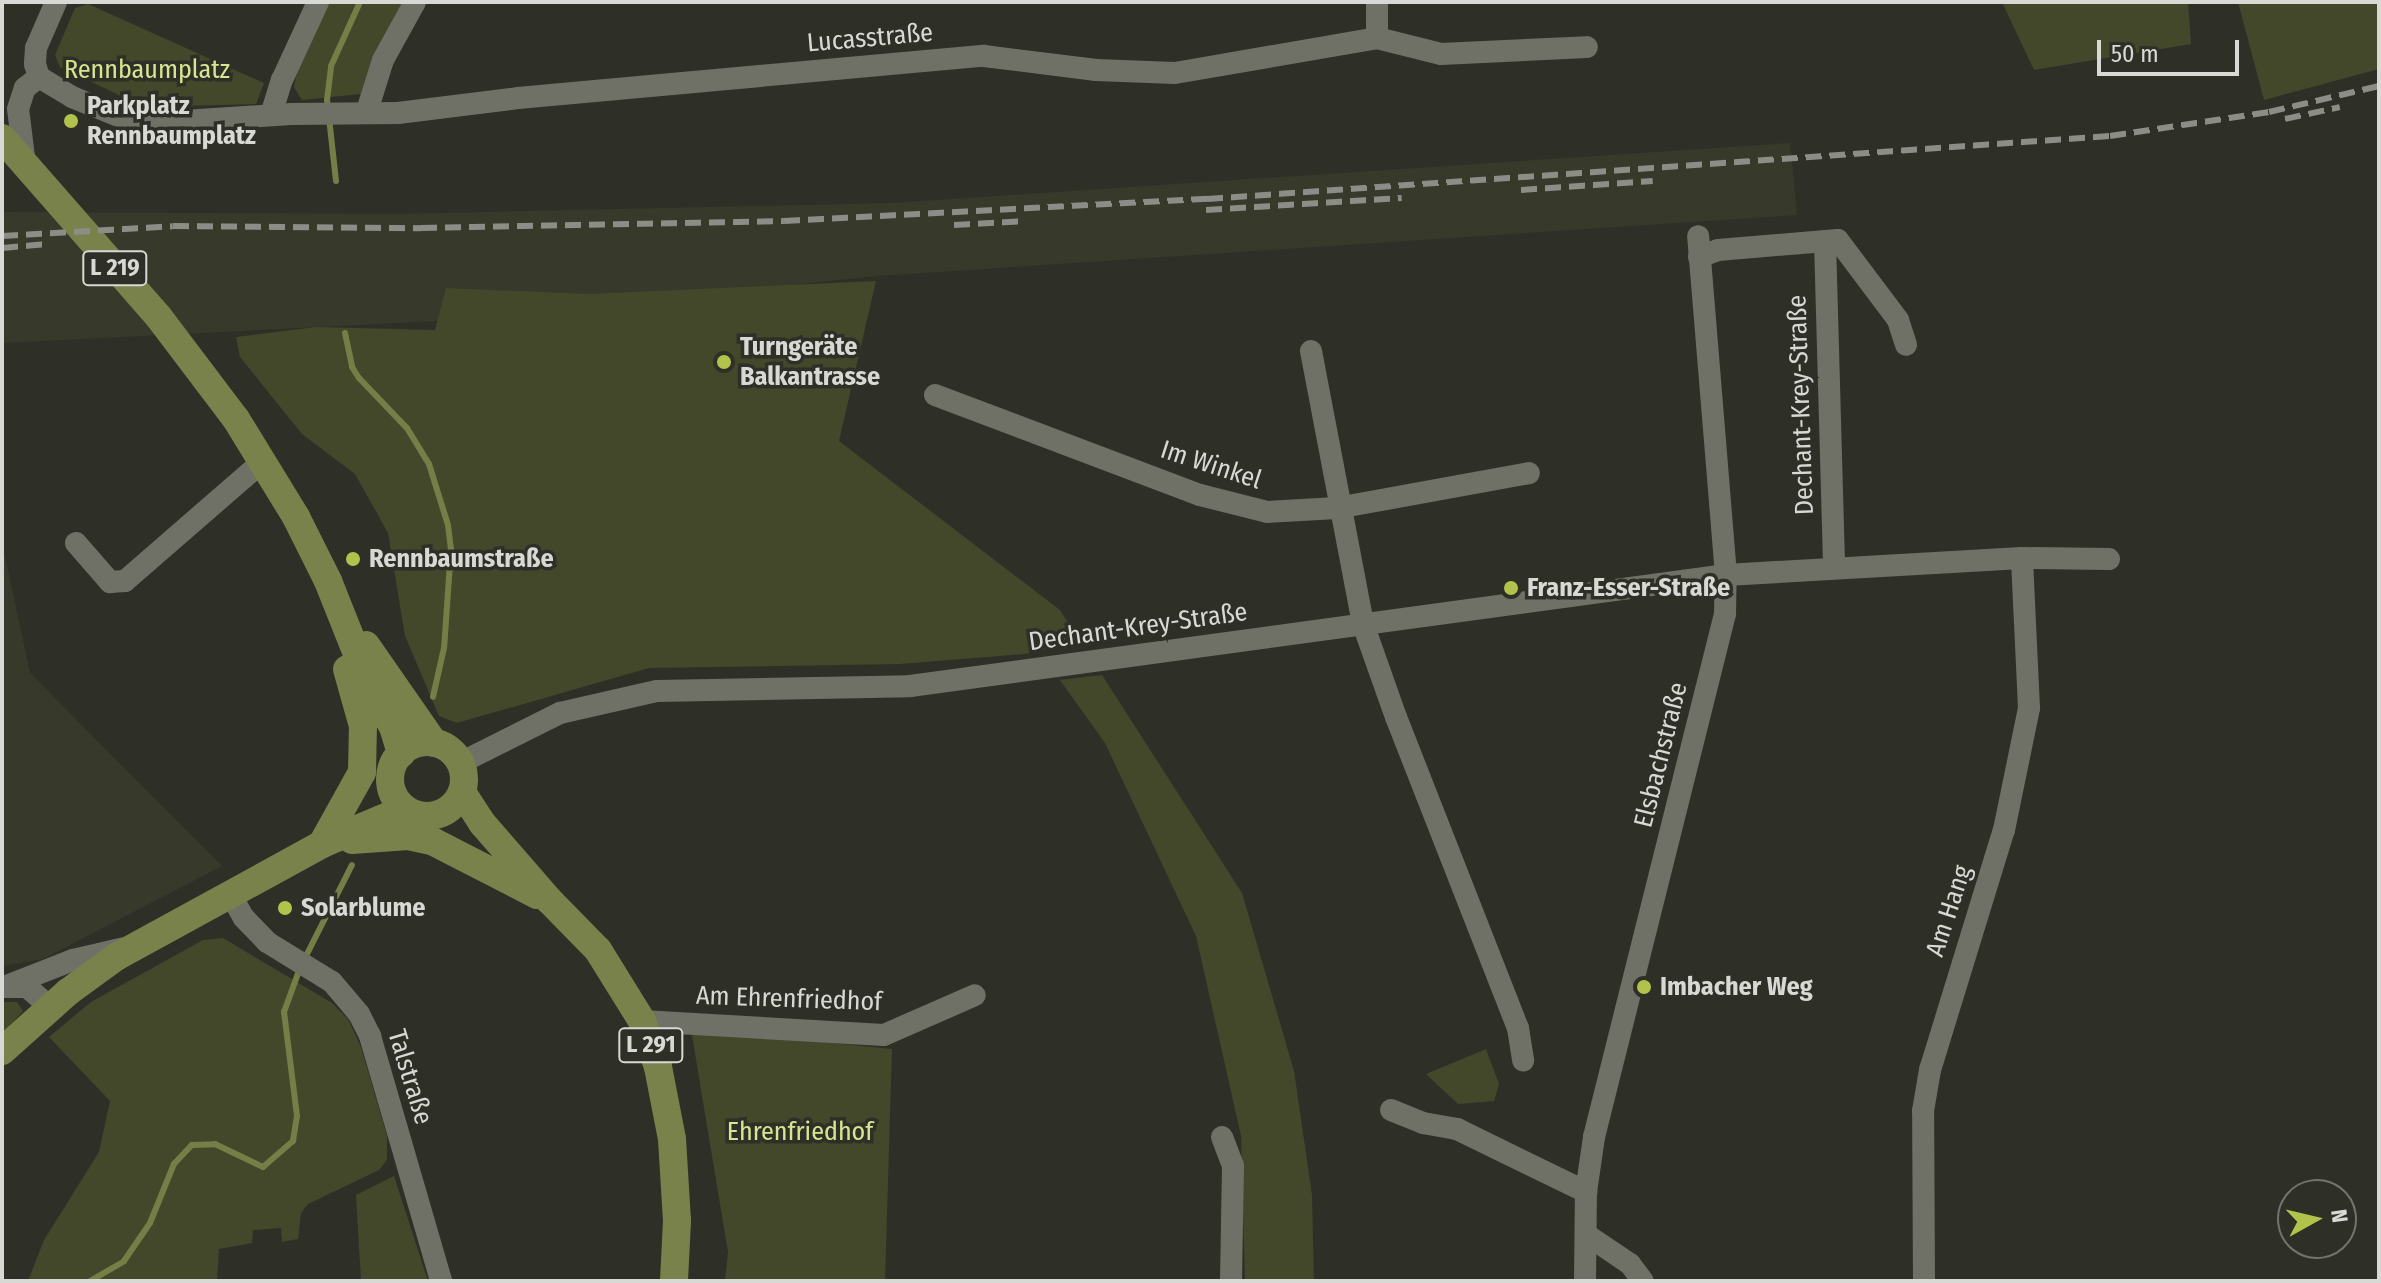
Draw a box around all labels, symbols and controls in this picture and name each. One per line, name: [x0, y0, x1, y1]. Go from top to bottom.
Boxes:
street label: Lucasstraße: [806, 17, 934, 59]
scale bar: [2101, 24, 2243, 74]
text: 50 m: [2111, 40, 2159, 68]
park label: Rennbaumplatz: [64, 54, 230, 86]
place label: Parkplatz Rennbaumplatz: [87, 90, 256, 152]
marker: Parkplatz Rennbaumplatz: [62, 112, 80, 130]
road number: L 219: [81, 248, 149, 288]
street label: Dechant-Krey-Straße: [1782, 294, 1820, 516]
place label: Turngeräte Balkantrasse: [740, 331, 880, 392]
marker: Turngeräte Balkantrasse: [715, 353, 733, 371]
street label: Im Winkel: [1157, 434, 1265, 496]
place label: Rennbaumstraße: [369, 543, 554, 575]
marker: Rennbaumstraße: [344, 550, 362, 568]
place label: Franz-Esser-Straße: [1527, 572, 1730, 604]
marker: Franz-Esser-Straße: [1502, 579, 1520, 597]
street label: Dechant-Krey-Straße: [1027, 596, 1249, 658]
street label: Elsbachstraße: [1628, 679, 1694, 831]
street label: Am Hang: [1920, 861, 1978, 961]
place label: Solarblume: [301, 892, 426, 924]
marker: Solarblume: [276, 899, 294, 917]
place label: Imbacher Weg: [1660, 971, 1813, 1003]
marker: Imbacher Weg: [1635, 978, 1653, 996]
street label: Am Ehrenfriedhof: [695, 980, 883, 1018]
road number: L 291: [617, 1025, 685, 1065]
street label: Talstraße: [381, 1026, 439, 1128]
park label: Ehrenfriedhof: [727, 1116, 873, 1148]
north arrow: [2277, 1179, 2357, 1259]
text: N: [2325, 1207, 2354, 1224]

